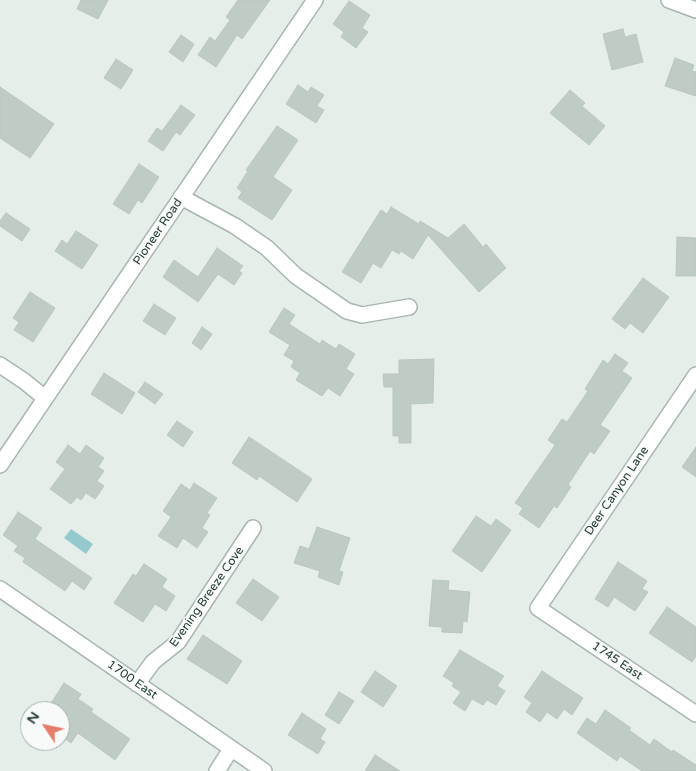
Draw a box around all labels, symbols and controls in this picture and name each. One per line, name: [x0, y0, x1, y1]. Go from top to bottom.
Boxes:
street label: Pioneer Road: [130, 196, 186, 268]
street label: Deer Canyon Lane: [582, 444, 652, 538]
street label: Evening Breeze Cove: [167, 544, 247, 650]
street label: 1745 East: [589, 639, 645, 683]
street label: 1700 East: [104, 658, 160, 702]
north arrow: [20, 701, 70, 751]
text: N: [23, 708, 43, 727]

